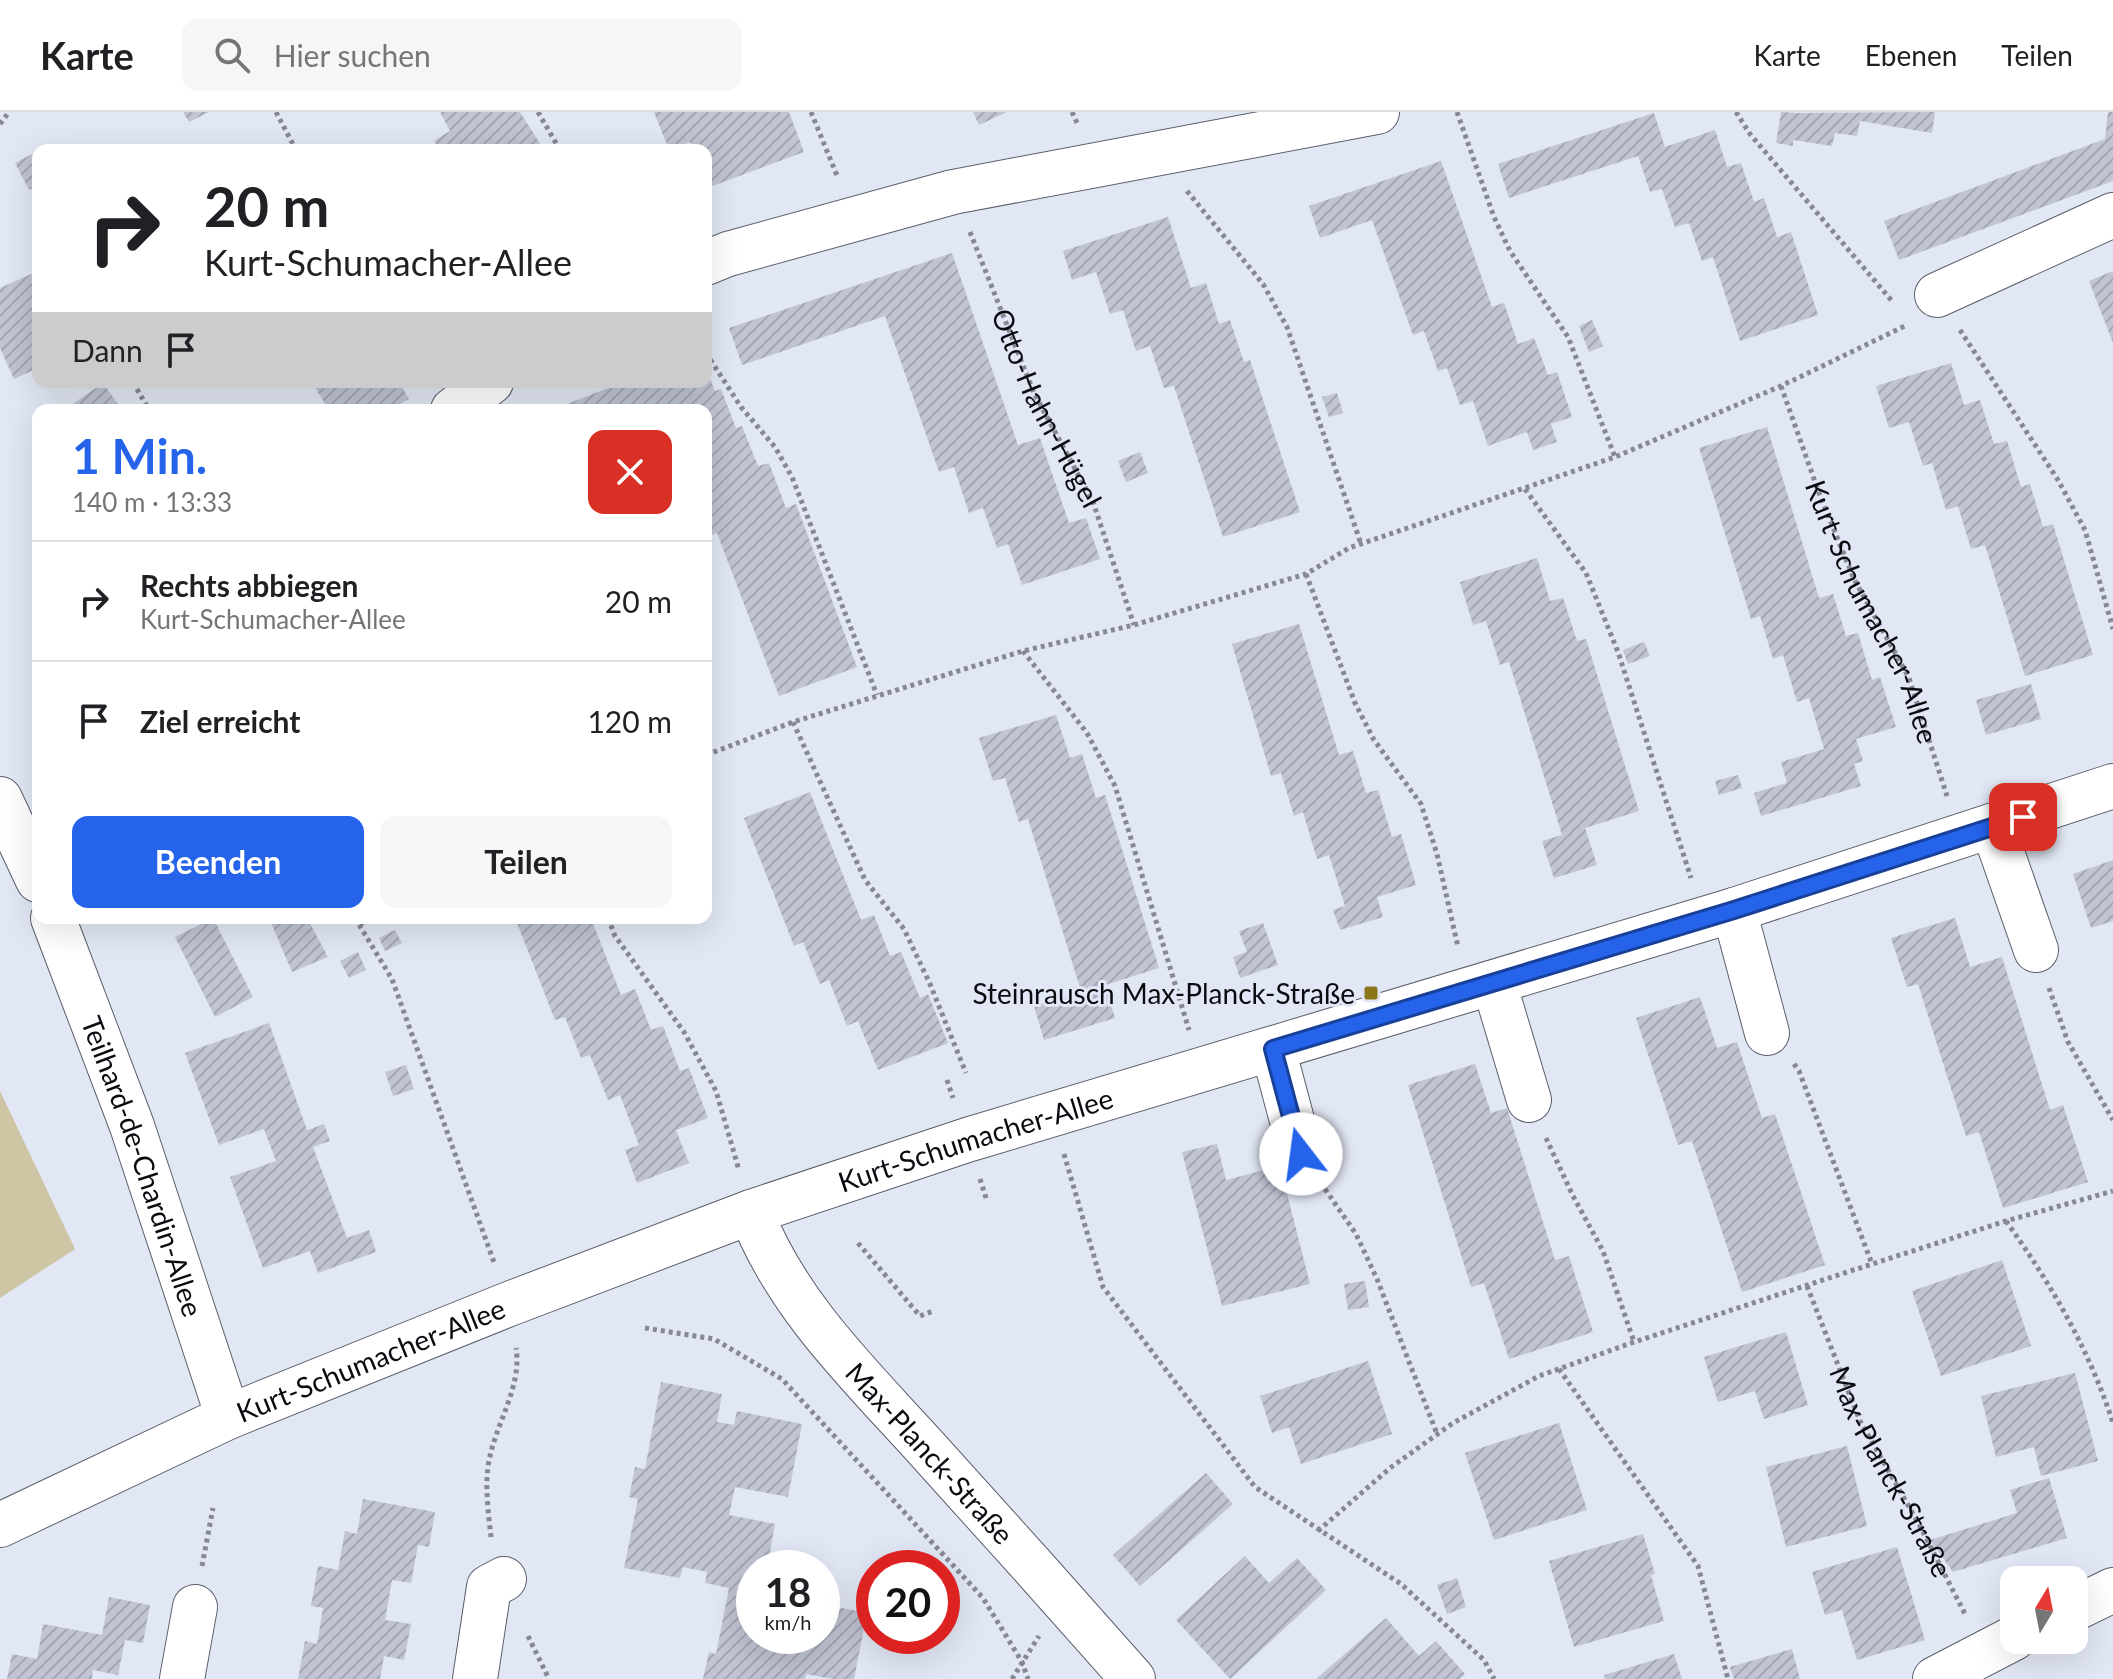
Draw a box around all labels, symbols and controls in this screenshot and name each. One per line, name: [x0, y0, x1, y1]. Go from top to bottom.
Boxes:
search box: [182, 19, 742, 91]
text: Karte: [40, 32, 134, 78]
icon: search: [210, 33, 254, 77]
text: Hier suchen: [274, 37, 431, 73]
text: Karte: [1753, 38, 1821, 72]
text: Ebenen: [1865, 38, 1957, 72]
text: Teilen: [2001, 38, 2073, 72]
text: 20 m: [204, 172, 329, 239]
icon: right: [72, 176, 176, 280]
text: Kurt-Schumacher-Allee: [204, 240, 572, 284]
street label: Otto-Hahn-Hügel: [985, 303, 1109, 513]
icon: arrive: [159, 328, 203, 372]
text: Dann: [72, 332, 143, 368]
text: 1 Min.: [72, 427, 207, 484]
button: close: [588, 430, 672, 514]
street label: Kurt-Schumacher-Allee: [1799, 475, 1946, 747]
text: 140 m · 13:33: [72, 486, 232, 518]
text: Rechts abbiegen: [140, 567, 359, 603]
icon: right: [72, 579, 116, 623]
text: 20 m: [605, 583, 672, 619]
text: Kurt-Schumacher-Allee: [140, 603, 406, 635]
icon: arrive: [72, 699, 116, 743]
text: Ziel erreicht: [140, 703, 300, 739]
text: 120 m: [587, 703, 672, 739]
pin: [1989, 783, 2057, 851]
icon: arrive: [2001, 795, 2045, 839]
button: Beenden: [72, 816, 364, 908]
button: Teilen: [380, 816, 672, 908]
place label: Steinrausch Max-Planck-Straße: [972, 976, 1355, 1010]
marker: Steinrausch Max-Planck-Straße: [1362, 984, 1380, 1002]
street label: Teilhard-de-Chardin-Allee: [75, 1011, 211, 1321]
street label: Kurt-Schumacher-Allee: [834, 1080, 1117, 1199]
position arrow: [1259, 1112, 1343, 1196]
street label: Kurt-Schumacher-Allee: [231, 1290, 510, 1429]
street label: Max-Planck-Straße: [839, 1355, 1021, 1550]
street label: Max-Planck-Straße: [1823, 1361, 1960, 1582]
speed limit sign: 20: [856, 1550, 960, 1654]
north arrow: [2000, 1566, 2088, 1654]
map controls: [2000, 1566, 2088, 1654]
text: 18: [765, 1568, 811, 1616]
text: km/h: [765, 1610, 811, 1634]

